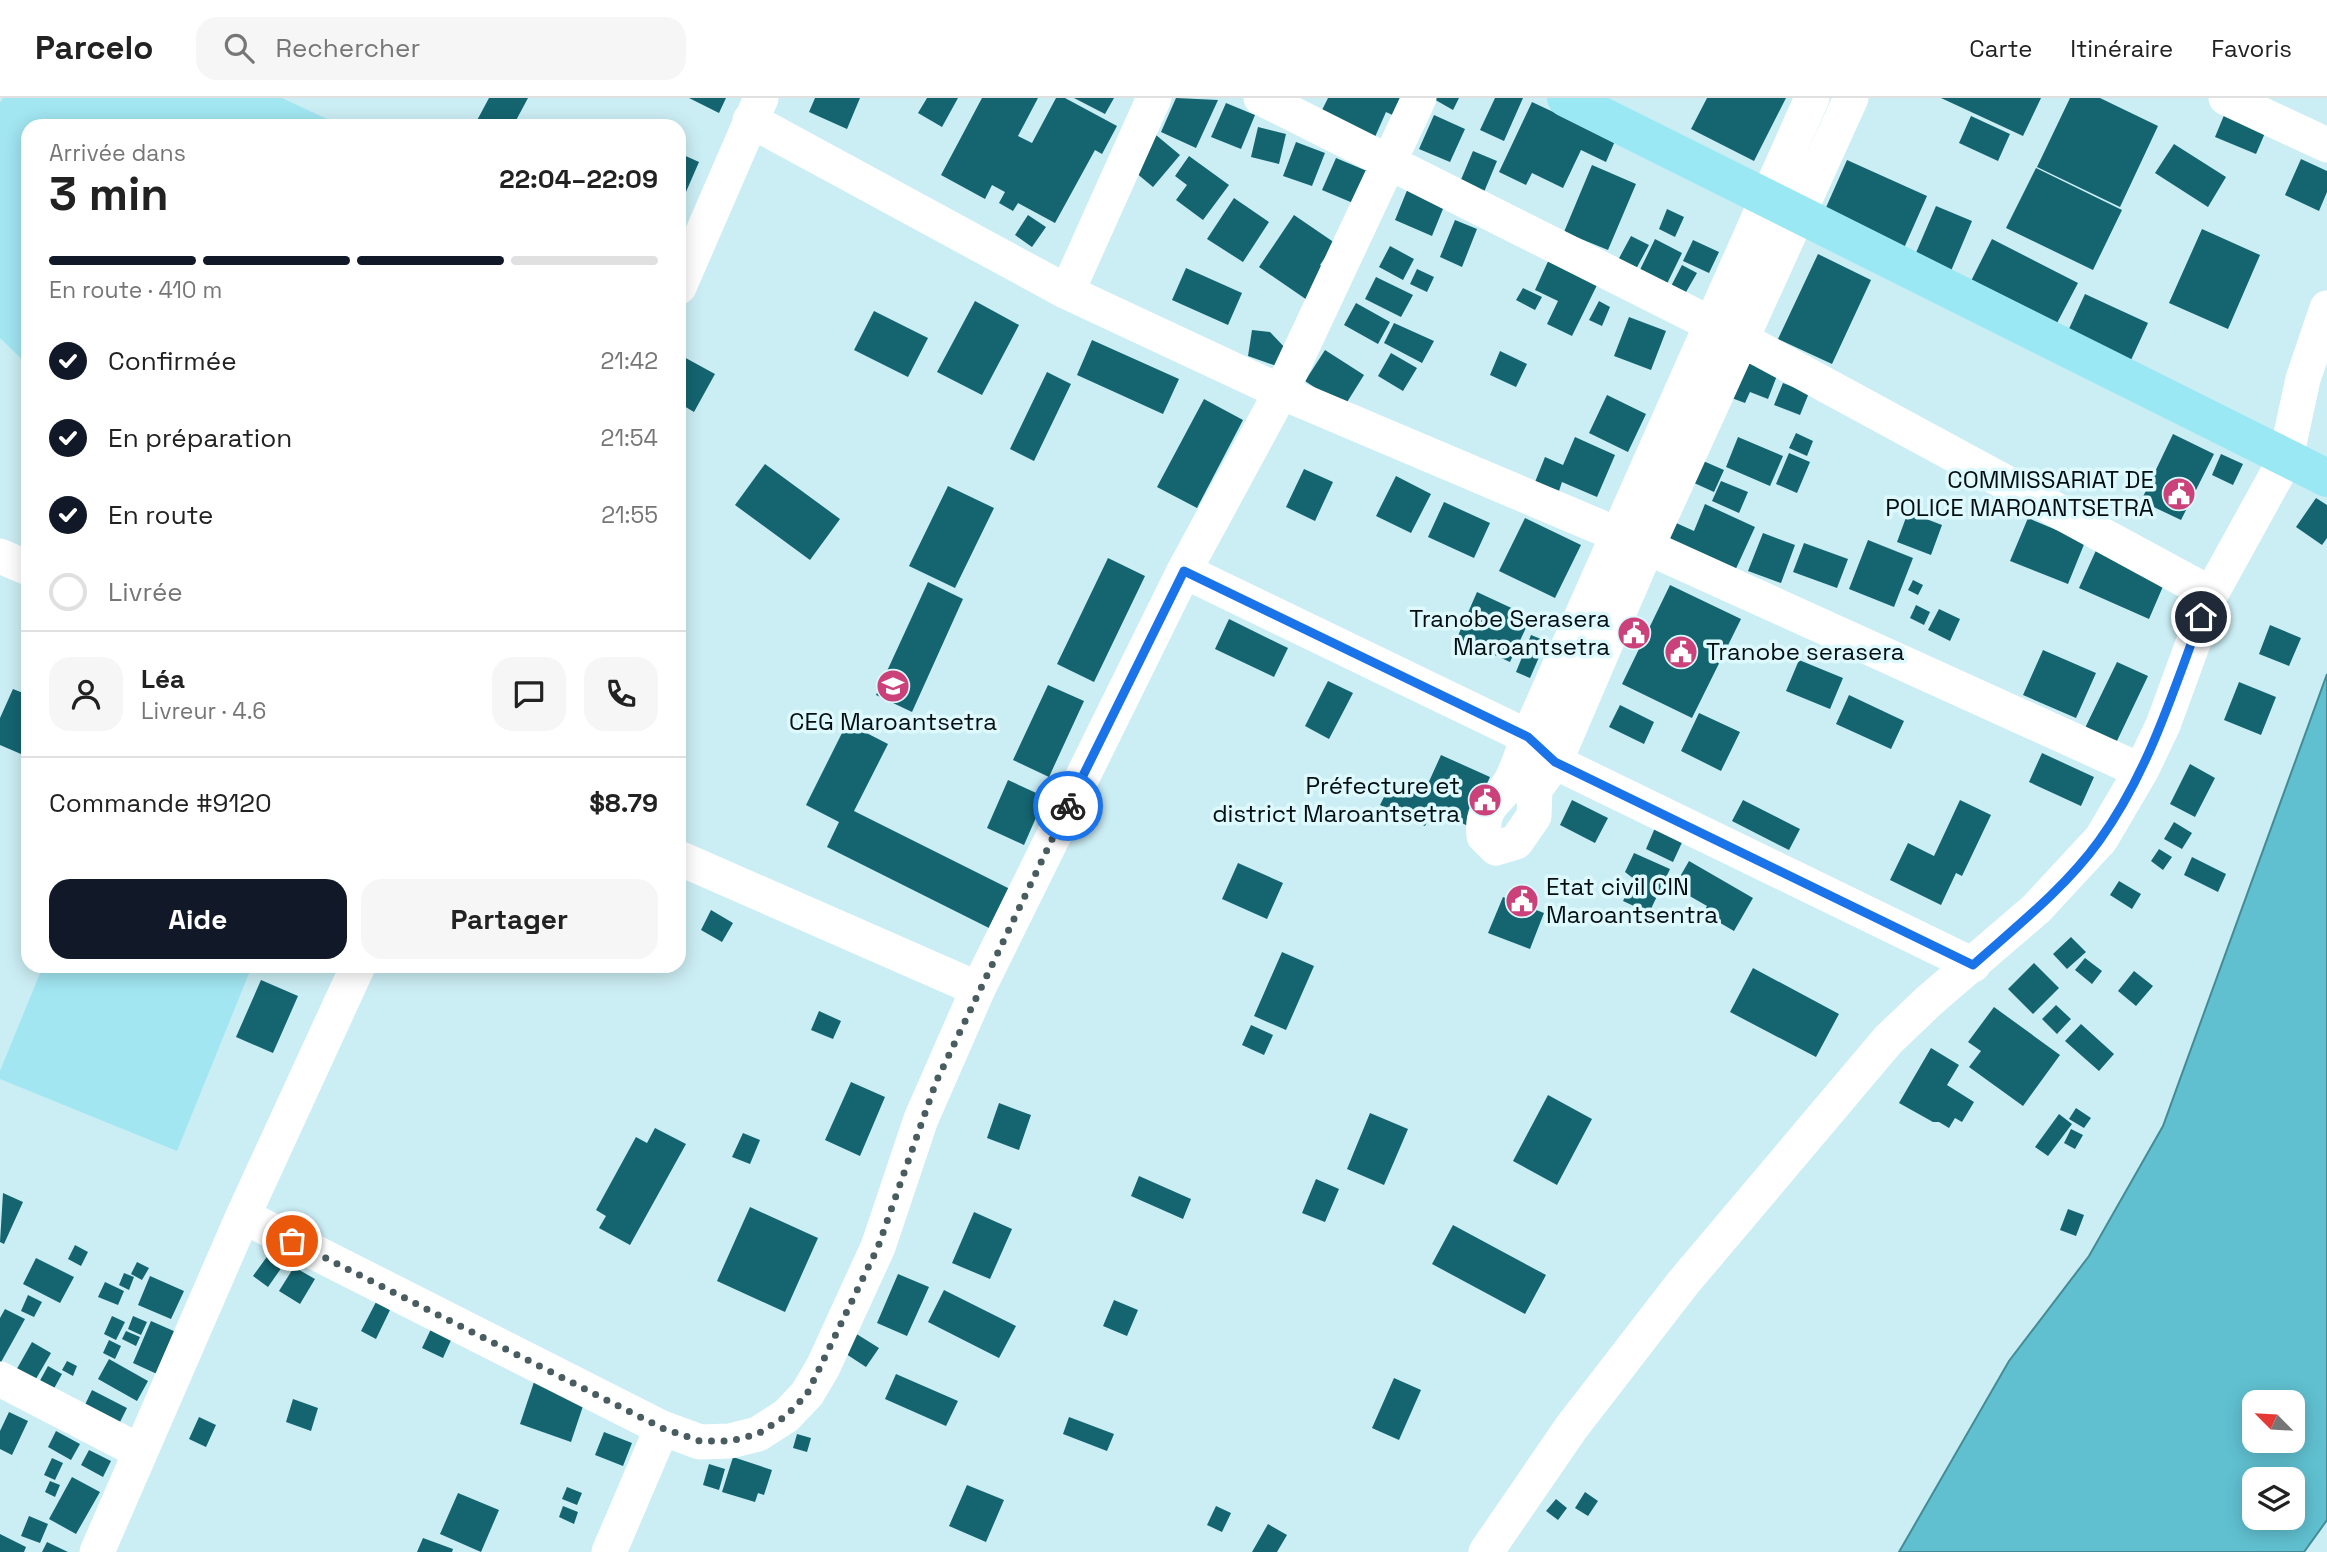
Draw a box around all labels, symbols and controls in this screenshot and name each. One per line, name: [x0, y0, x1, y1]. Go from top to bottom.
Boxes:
search box: [196, 17, 686, 80]
text: Parcelo: [35, 27, 154, 69]
icon: search: [220, 29, 258, 67]
text: Rechercher: [276, 31, 420, 65]
text: Carte: [1969, 33, 2032, 64]
text: Itinéraire: [2070, 33, 2173, 64]
text: Favoris: [2211, 33, 2292, 64]
text: Arrivée dans: [49, 138, 186, 168]
text: 22:04–22:09: [499, 162, 658, 196]
text: 3 min: [49, 165, 169, 223]
text: En route · 410 m: [49, 275, 222, 305]
icon: check: [49, 342, 87, 380]
text: Confirmée: [108, 344, 237, 378]
text: 21:42: [600, 346, 658, 376]
icon: check: [49, 419, 87, 457]
text: En préparation: [108, 421, 292, 455]
text: 21:54: [601, 423, 658, 453]
place label: COMMISSARIAT DE POLICE MAROANTSETRA: [1885, 464, 2154, 523]
public building icon: COMMISSARIAT DE POLICE MAROANTSETRA: [2160, 475, 2198, 513]
icon: check: [49, 496, 87, 534]
text: En route: [108, 498, 213, 532]
text: 21:55: [601, 500, 658, 530]
text: Livrée: [108, 575, 183, 609]
pin: [2171, 587, 2231, 647]
icon: home: [2182, 598, 2220, 636]
place label: Tranobe Serasera Maroantsetra: [1409, 603, 1610, 662]
public building icon: Tranobe Serasera Maroantsetra: [1615, 614, 1653, 652]
public building icon: Tranobe serasera: [1662, 633, 1700, 671]
place label: Tranobe serasera: [1706, 636, 1905, 667]
button: person: [49, 657, 123, 731]
button: chat: [492, 657, 566, 731]
button: phone: [584, 657, 658, 731]
text: Léa: [141, 662, 185, 696]
school or university icon: CEG Maroantsetra: [874, 667, 912, 705]
text: Livreur · 4.6: [141, 696, 266, 726]
place label: CEG Maroantsetra: [789, 706, 997, 737]
place label: Préfecture et district Maroantsetra: [1212, 770, 1460, 829]
courier: [1033, 771, 1103, 841]
public building icon: Préfecture et district Maroantsetra: [1466, 781, 1504, 819]
text: Commande #9120: [49, 786, 272, 820]
text: $8.79: [589, 786, 658, 820]
icon: bike: [1049, 787, 1087, 825]
place label: Etat civil CIN Maroantsentra: [1546, 871, 1718, 930]
button: Aide: [49, 879, 347, 959]
button: Partager: [361, 879, 658, 959]
public building icon: Etat civil CIN Maroantsentra: [1503, 882, 1541, 920]
pin: [262, 1211, 322, 1271]
icon: bag: [273, 1222, 311, 1260]
north arrow: [2242, 1390, 2305, 1452]
map controls: [2242, 1390, 2305, 1530]
button: layers: [2242, 1467, 2305, 1530]

